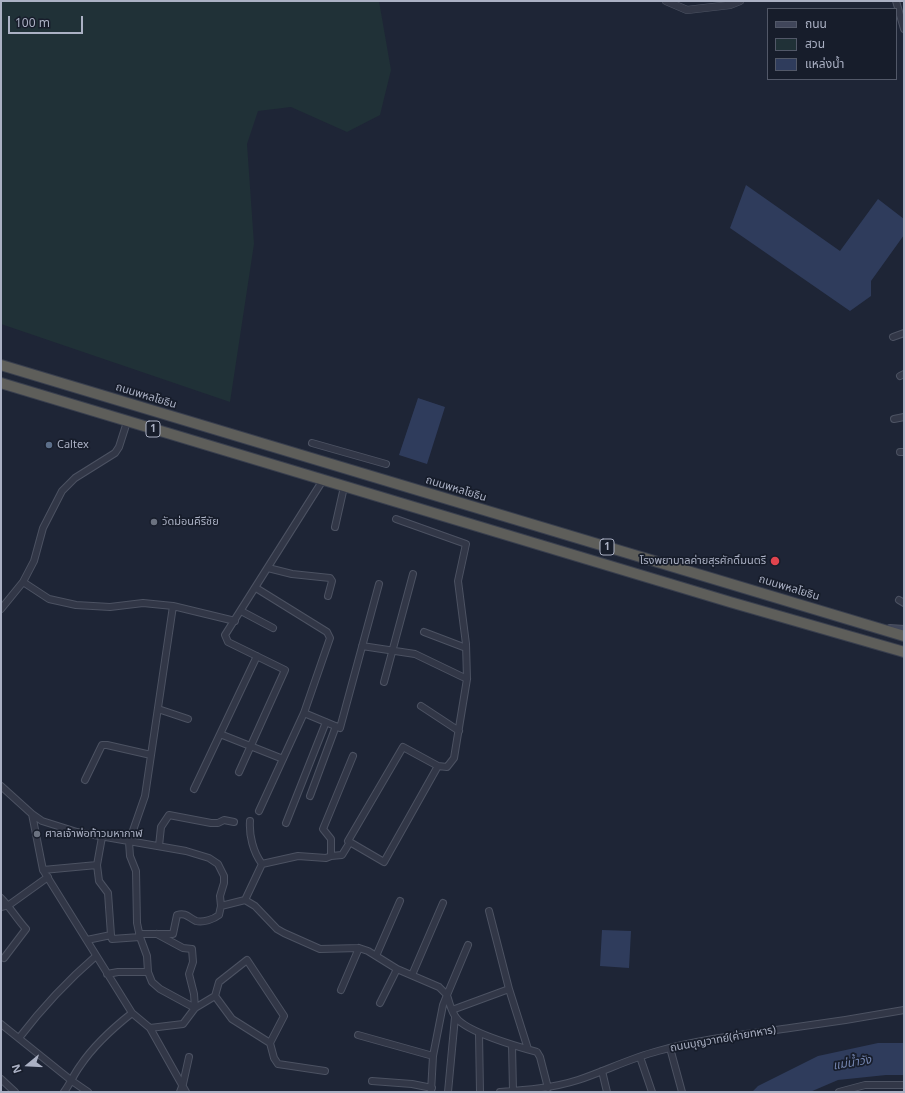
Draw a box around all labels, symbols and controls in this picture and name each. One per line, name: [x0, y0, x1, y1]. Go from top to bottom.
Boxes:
scale bar: [10, 8, 85, 34]
legend: [767, 8, 897, 80]
text: 100 m: [15, 14, 50, 31]
text: ถนน: [805, 15, 827, 32]
text: สวน: [805, 35, 825, 52]
text: แหล่งน้ำ: [805, 55, 844, 72]
street label: ถนนพหลโยธิน: [114, 381, 178, 411]
road number: 1: [146, 421, 160, 437]
place label: Caltex: [57, 438, 89, 452]
marker: Caltex: [44, 440, 54, 450]
street label: ถนนพหลโยธิน: [424, 474, 488, 504]
place label: วัดม่อนคีรีชัย: [162, 515, 219, 529]
marker: วัดม่อนคีรีชัย: [149, 517, 159, 527]
road number: 1: [600, 539, 614, 555]
place label: โรงพยาบาลค่ายสุรศักดิ์มนตรี: [640, 554, 766, 568]
marker: โรงพยาบาลค่ายสุรศักดิ์มนตรี: [769, 555, 781, 567]
street label: ถนนพหลโยธิน: [757, 573, 821, 603]
place label: ศาลเจ้าพ่อท้าวมหากาฬ: [45, 827, 143, 841]
marker: ศาลเจ้าพ่อท้าวมหากาฬ: [32, 829, 42, 839]
street label: ถนนบุญวาทย์(ค่ายทหาร): [669, 1023, 777, 1055]
north arrow: [8, 1045, 48, 1085]
water label: แม่น้ำวัง: [832, 1053, 872, 1073]
text: N: [8, 1062, 25, 1075]

